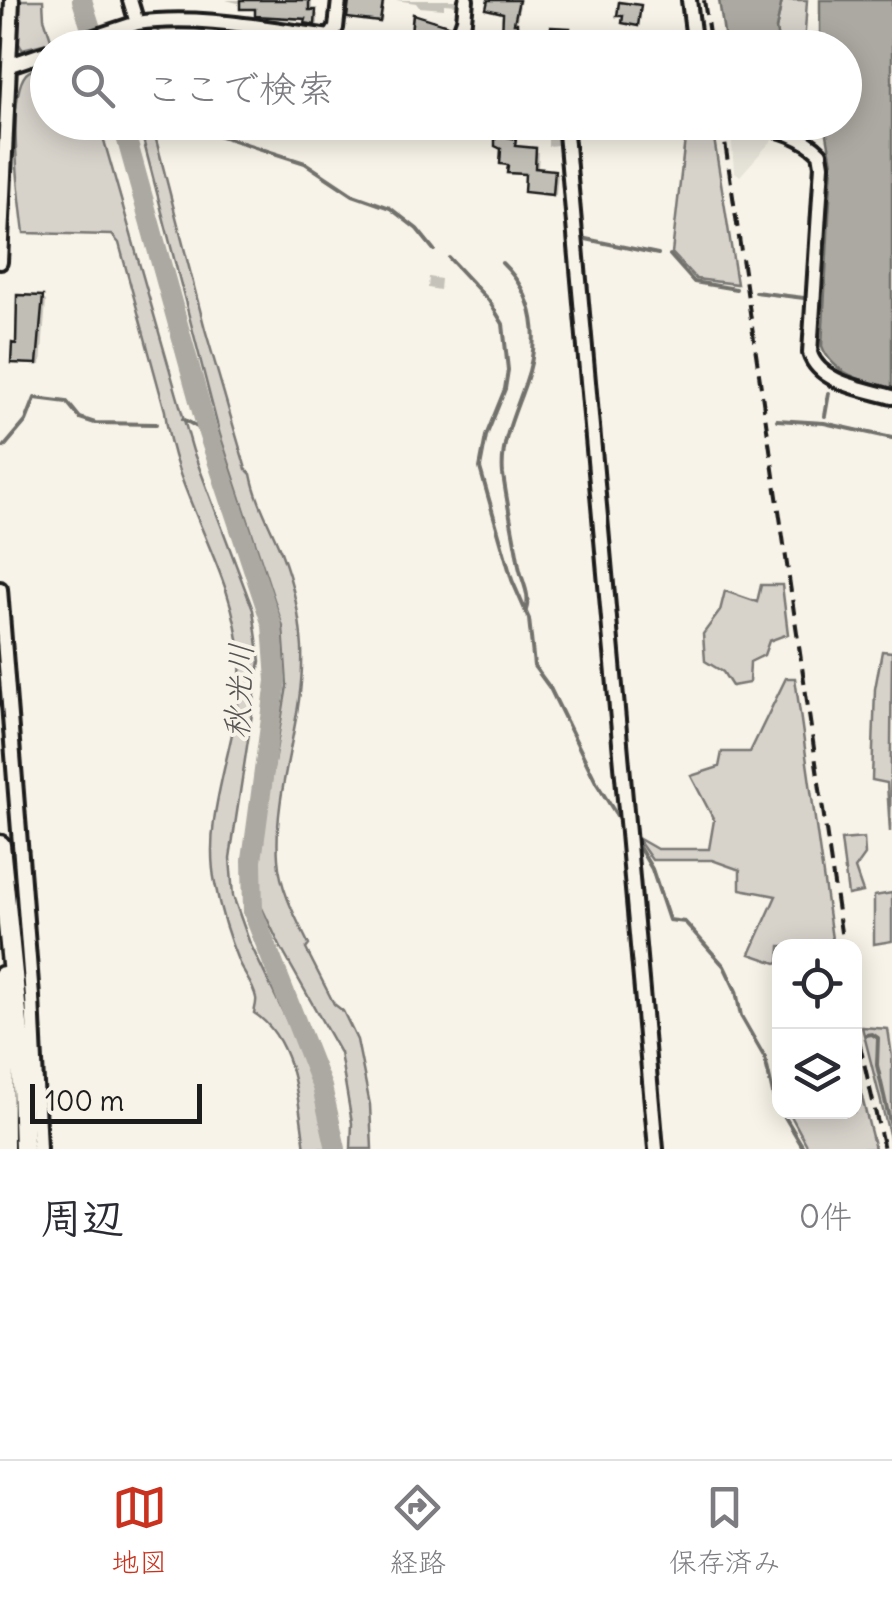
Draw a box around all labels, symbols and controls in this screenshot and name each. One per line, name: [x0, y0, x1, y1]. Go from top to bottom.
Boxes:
search box: [30, 30, 862, 140]
icon: search: [65, 58, 120, 113]
text: ここで検索: [145, 65, 335, 112]
water label: 秋光川: [216, 642, 261, 740]
map controls: [772, 939, 862, 1119]
button: locate: [772, 939, 862, 1029]
button: layers: [772, 1029, 862, 1119]
scale bar: [30, 1079, 202, 1124]
text: 100 m: [45, 1083, 124, 1119]
text: 周辺: [40, 1192, 124, 1244]
text: 0件: [799, 1196, 852, 1237]
tab: 地図: [111, 1480, 167, 1580]
tab: 経路: [390, 1480, 446, 1580]
tab: 保存済み: [669, 1480, 781, 1580]

